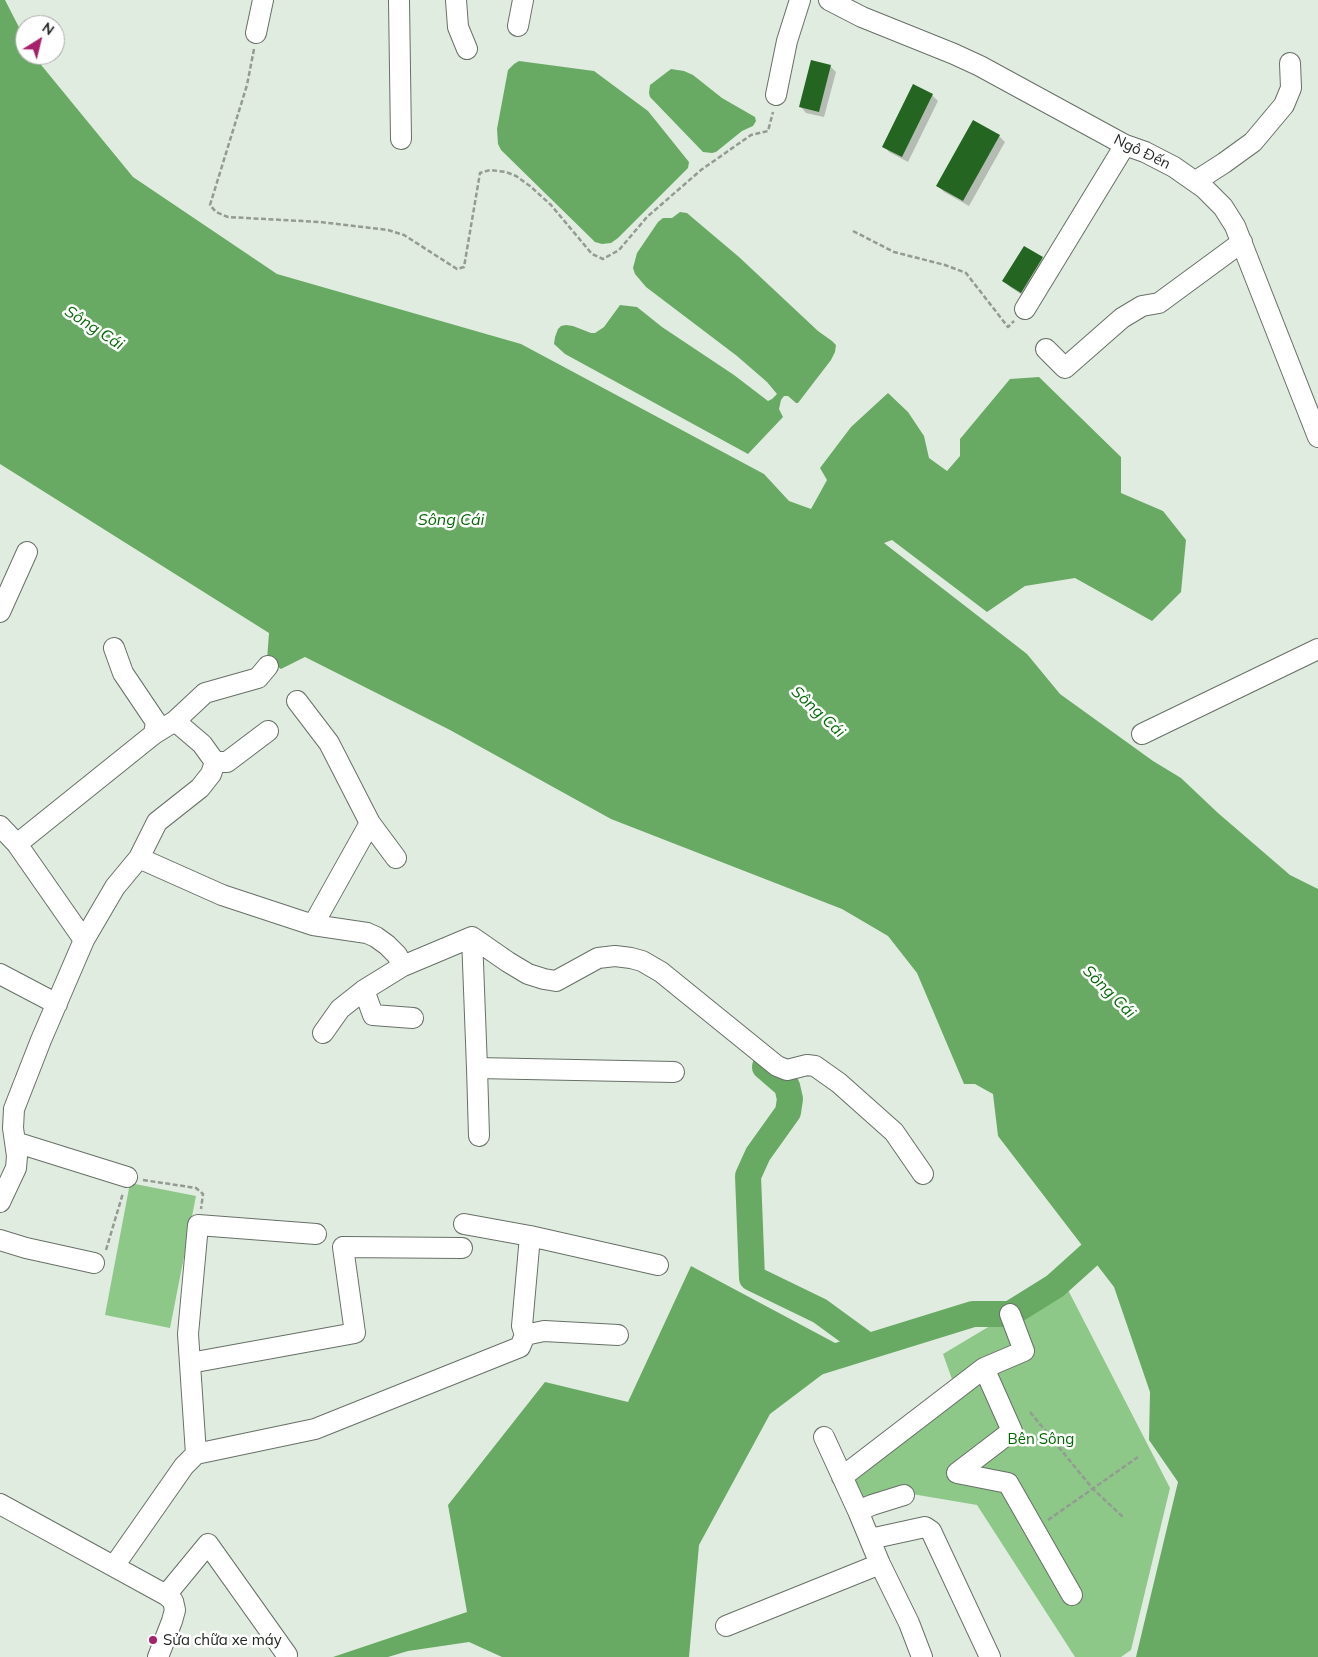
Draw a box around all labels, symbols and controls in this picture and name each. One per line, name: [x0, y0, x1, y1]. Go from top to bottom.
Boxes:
north arrow: [15, 15, 65, 65]
text: N: [39, 18, 58, 39]
street label: Ngô Đến: [1111, 131, 1173, 173]
water label: Sông Cái: [61, 302, 127, 354]
water label: Sông Cái: [418, 510, 484, 530]
water label: Sông Cái: [787, 682, 849, 742]
water label: Sông Cái: [1079, 962, 1139, 1022]
park label: Bên Sông: [1008, 1430, 1074, 1448]
place label: Sửa chữa xe máy: [163, 1631, 282, 1649]
marker: Sửa chữa xe máy: [147, 1634, 159, 1646]

